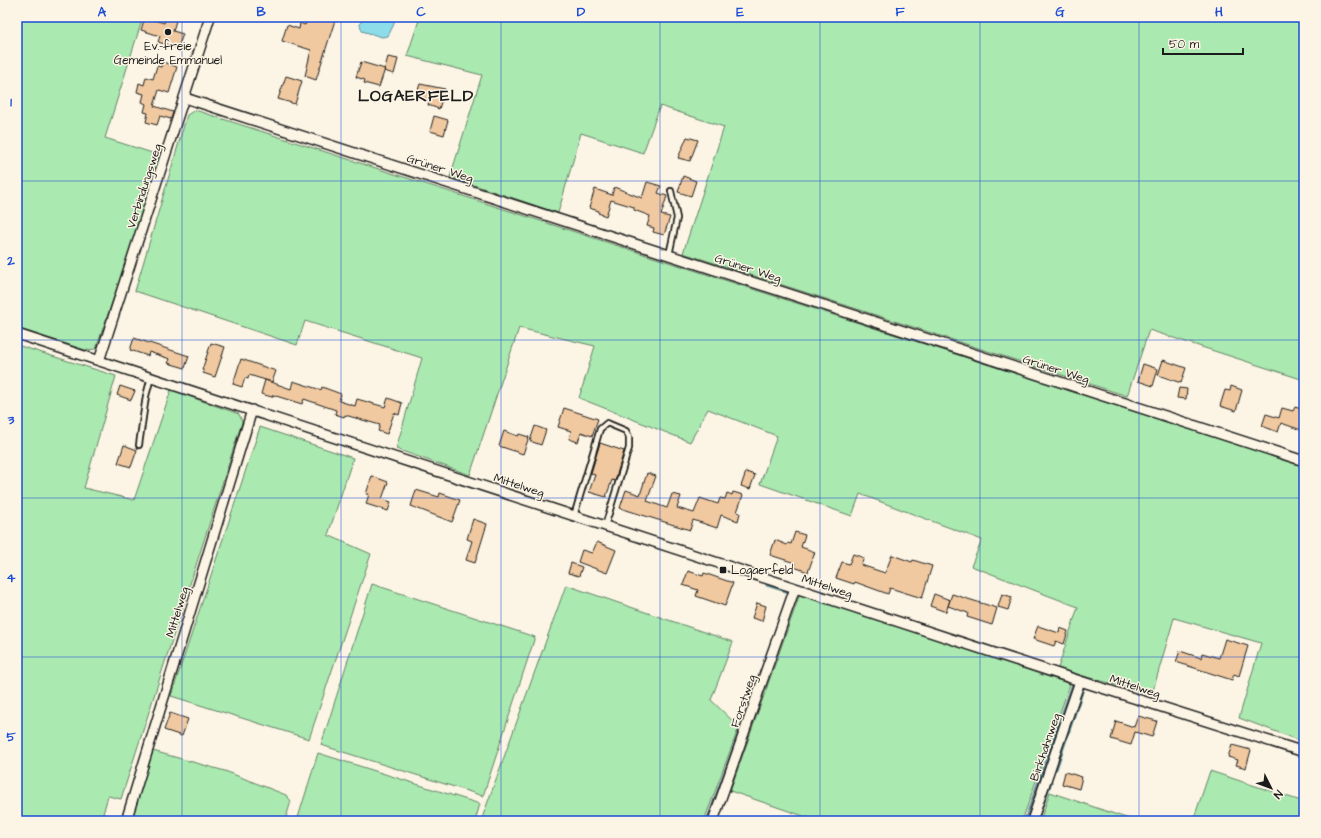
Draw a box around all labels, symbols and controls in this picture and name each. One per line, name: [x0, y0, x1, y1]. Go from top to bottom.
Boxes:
text: A: [98, 3, 107, 21]
text: B: [256, 3, 266, 21]
text: C: [416, 3, 426, 21]
text: D: [577, 3, 586, 21]
text: E: [736, 3, 744, 21]
text: F: [895, 3, 905, 21]
text: G: [1055, 3, 1065, 21]
text: H: [1215, 3, 1223, 21]
marker: Ev.-freie Gemeinde Emmanuel: [163, 27, 173, 37]
scale bar: [1163, 30, 1243, 56]
text: 50 m: [1169, 36, 1200, 53]
place label: Ev.-freie Gemeinde Emmanuel: [114, 38, 222, 69]
district label: LOGAERFELD: [358, 85, 474, 107]
text: 1: [10, 93, 12, 111]
street label: Verbindungsweg: [123, 142, 167, 231]
street label: Grüner Weg: [404, 150, 475, 188]
street label: Grüner Weg: [712, 250, 783, 288]
text: 2: [6, 252, 15, 270]
street label: Grüner Weg: [1020, 351, 1091, 389]
text: 3: [7, 411, 15, 429]
street label: Mittelweg: [491, 469, 546, 503]
place label: Logaerfeld: [731, 562, 793, 580]
marker: Logaerfeld: [718, 565, 728, 575]
text: 4: [7, 569, 16, 587]
street label: Mittelweg: [799, 570, 854, 604]
street label: Mittelweg: [162, 585, 194, 640]
street label: Mittelweg: [1107, 670, 1162, 704]
street label: Forstweg: [726, 672, 761, 730]
street label: Birkhahnweg: [1026, 711, 1066, 784]
text: 5: [6, 728, 16, 746]
north arrow: [1251, 768, 1291, 808]
text: N: [1270, 787, 1286, 802]

